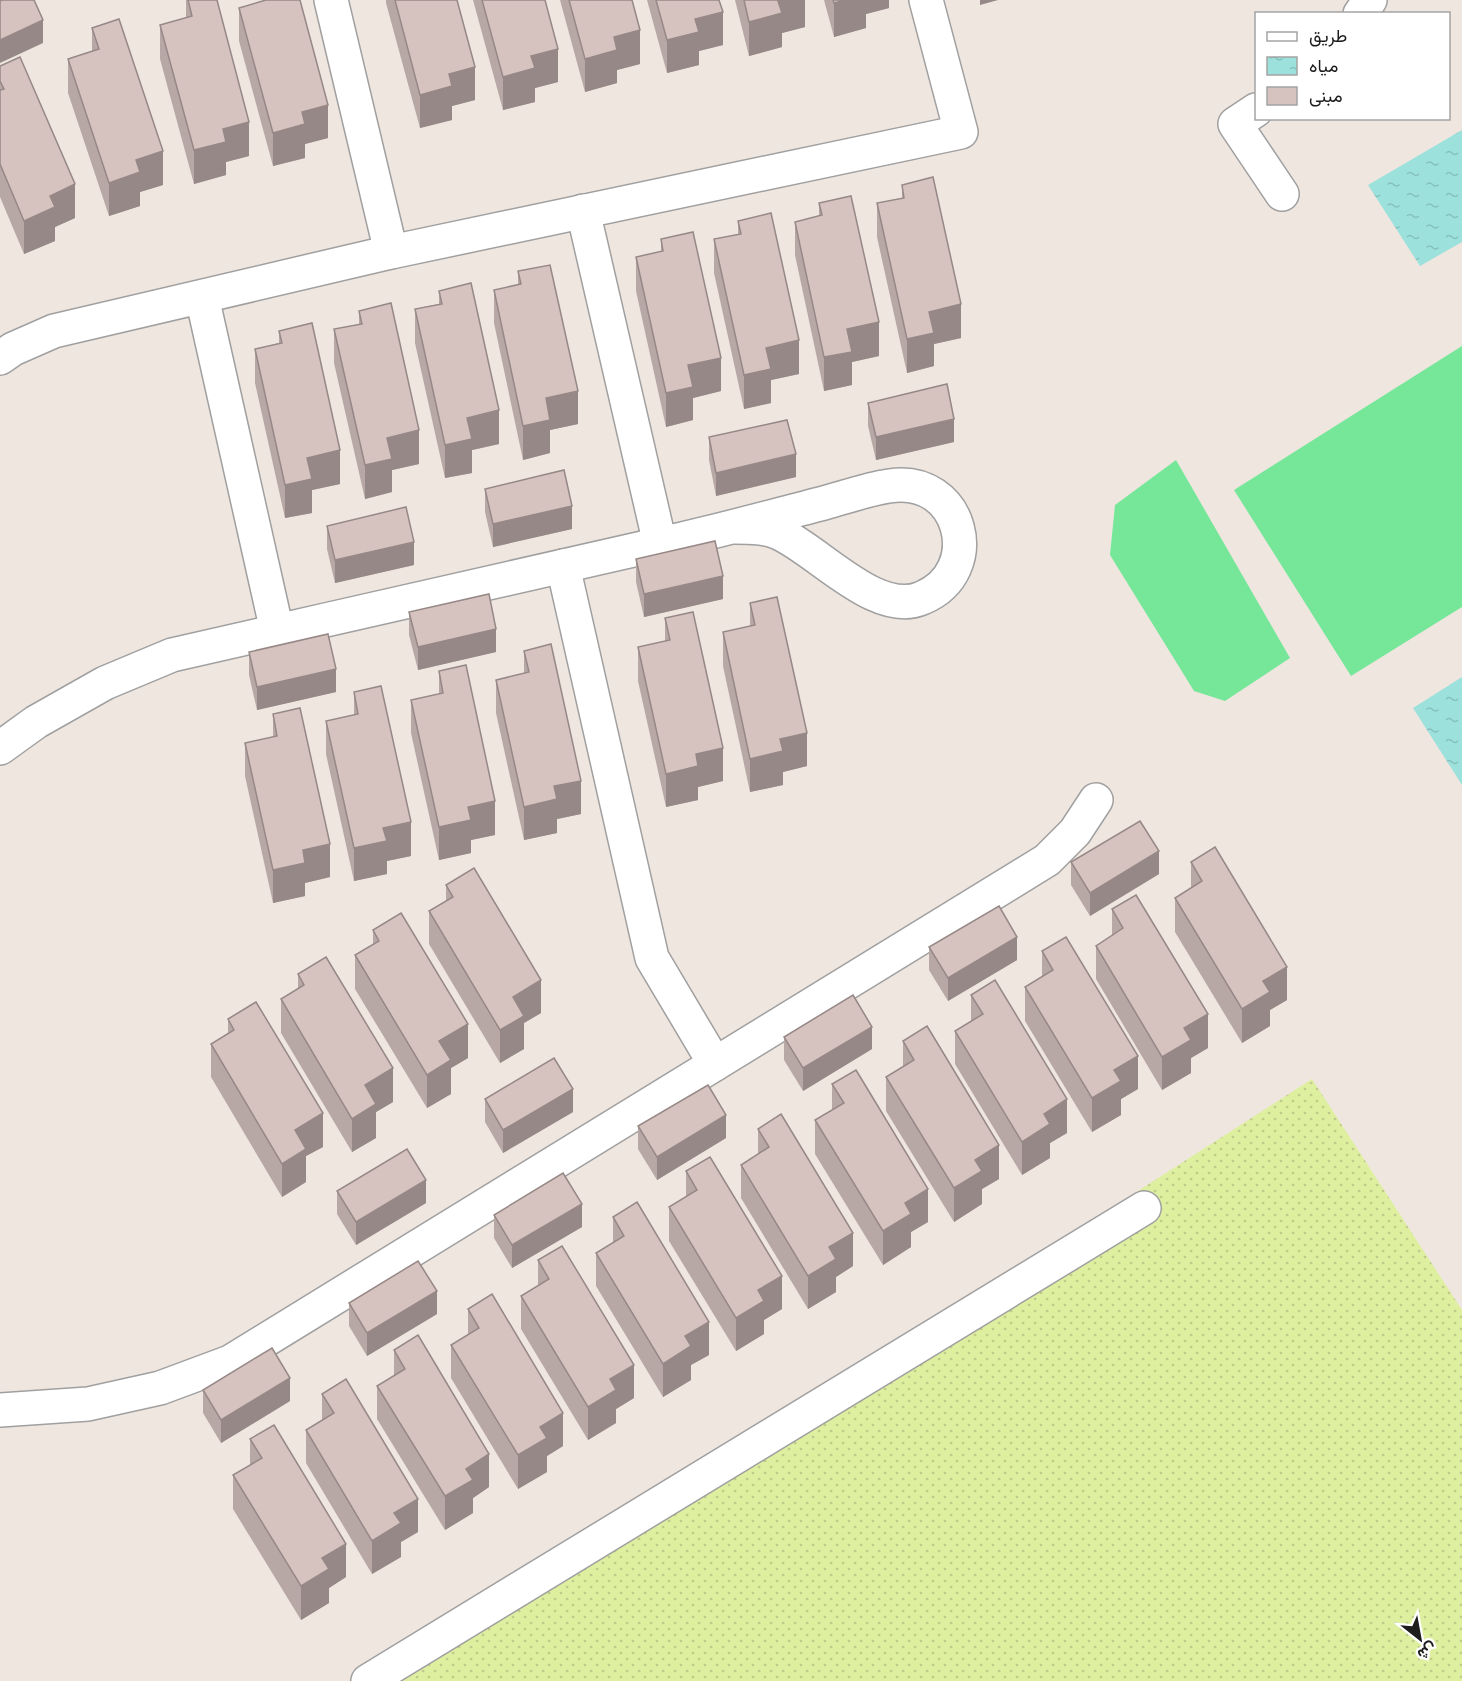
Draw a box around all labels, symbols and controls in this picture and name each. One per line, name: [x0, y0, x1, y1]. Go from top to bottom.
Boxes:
legend: [1255, 12, 1450, 120]
text: طريق: [1309, 23, 1347, 47]
text: مياه: [1309, 53, 1338, 77]
text: مبنى: [1309, 83, 1343, 107]
north arrow: [1390, 1609, 1450, 1669]
text: ش: [1414, 1637, 1442, 1666]

